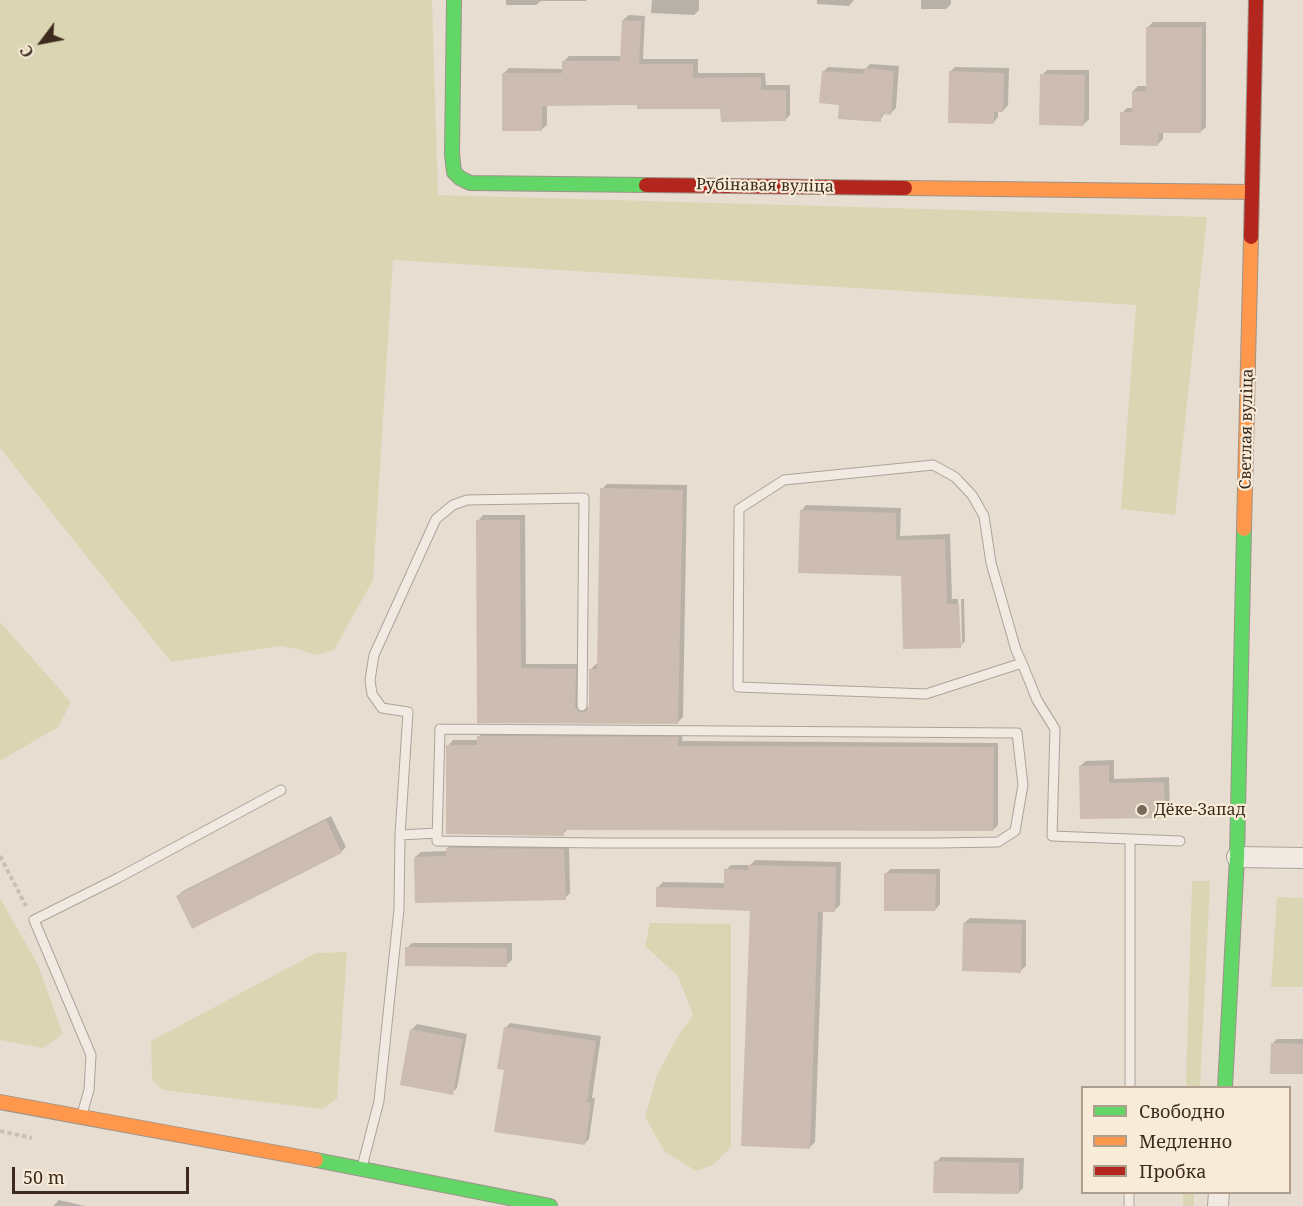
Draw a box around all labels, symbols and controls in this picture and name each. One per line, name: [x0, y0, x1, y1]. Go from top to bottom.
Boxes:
north arrow: [12, 12, 72, 72]
text: С: [15, 41, 39, 62]
street label: Рубінавая вуліца: [696, 175, 834, 197]
street label: Светлая вуліца: [1236, 368, 1258, 490]
place label: Дёке-Запад: [1154, 800, 1246, 820]
marker: Дёке-Запад: [1135, 803, 1149, 817]
legend: [1081, 1086, 1291, 1194]
text: Свободно: [1139, 1099, 1225, 1123]
text: Медленно: [1139, 1129, 1232, 1153]
scale bar: [15, 1155, 192, 1193]
text: Пробка: [1139, 1159, 1206, 1183]
text: 50 m: [23, 1165, 65, 1189]

